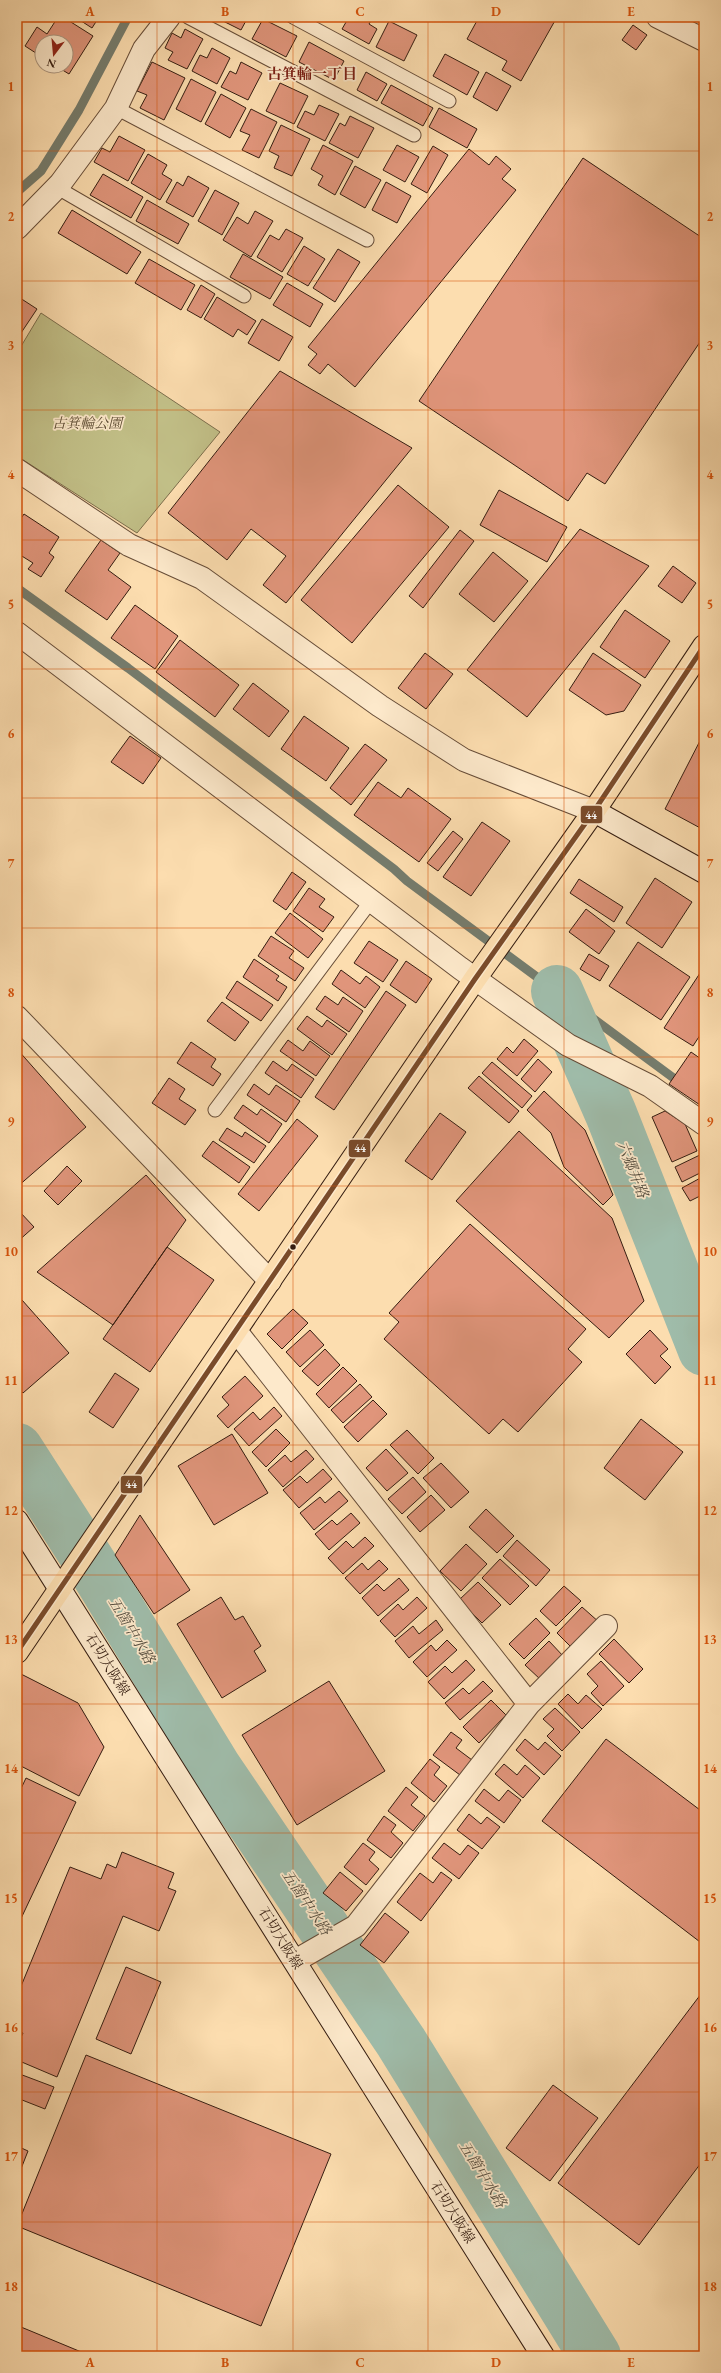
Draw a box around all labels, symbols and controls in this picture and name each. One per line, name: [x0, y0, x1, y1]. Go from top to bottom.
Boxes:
text: A: [84, 3, 95, 20]
text: B: [221, 3, 229, 20]
text: C: [355, 3, 365, 20]
text: D: [491, 3, 501, 20]
text: E: [627, 3, 635, 20]
north arrow: [34, 34, 74, 74]
text: N: [45, 56, 57, 72]
district label: 古箕輪一丁目: [267, 64, 357, 83]
text: 1: [8, 78, 15, 95]
text: 1: [707, 78, 714, 95]
text: 2: [8, 208, 15, 225]
text: 2: [707, 208, 714, 225]
text: 3: [8, 337, 15, 354]
text: 3: [707, 337, 714, 354]
park label: 古箕輪公園: [52, 414, 124, 432]
text: 4: [8, 466, 15, 483]
text: 4: [707, 466, 714, 483]
text: 5: [8, 596, 14, 613]
text: 5: [707, 596, 713, 613]
text: 6: [8, 725, 15, 742]
text: 6: [707, 725, 714, 742]
line badge: 44: [580, 805, 603, 824]
text: 44: [585, 808, 597, 822]
text: 7: [8, 855, 15, 872]
text: 7: [707, 855, 714, 872]
text: 8: [8, 984, 15, 1001]
text: 8: [707, 984, 714, 1001]
text: 9: [8, 1113, 15, 1130]
text: 9: [707, 1113, 714, 1130]
water label: 六郷井路: [613, 1138, 653, 1201]
line badge: 44: [348, 1139, 371, 1158]
text: 44: [354, 1141, 366, 1155]
unlabelled marker: [288, 1242, 298, 1252]
text: 10: [4, 1243, 18, 1260]
text: 10: [703, 1243, 717, 1260]
text: 11: [4, 1372, 18, 1389]
text: 11: [703, 1372, 717, 1389]
line badge: 44: [120, 1475, 143, 1494]
text: 44: [125, 1477, 137, 1491]
text: 12: [4, 1502, 18, 1519]
text: 12: [703, 1502, 717, 1519]
water label: 五箇中水路: [105, 1593, 160, 1668]
street label: 石切大阪線: [82, 1630, 134, 1698]
text: 13: [4, 1631, 18, 1648]
text: 13: [703, 1631, 717, 1648]
text: 14: [4, 1760, 18, 1777]
text: 14: [703, 1760, 717, 1777]
water label: 五箇中水路: [278, 1866, 336, 1939]
text: 15: [4, 1890, 18, 1907]
text: 15: [703, 1890, 717, 1907]
street label: 石切大阪線: [255, 1904, 307, 1972]
text: 16: [4, 2019, 18, 2036]
text: 16: [703, 2019, 717, 2036]
water label: 五箇中水路: [455, 2137, 511, 2212]
text: 17: [4, 2148, 18, 2165]
text: 17: [703, 2148, 717, 2165]
street label: 石切大阪線: [427, 2178, 479, 2246]
text: 18: [4, 2278, 18, 2295]
text: 18: [703, 2278, 717, 2295]
text: A: [84, 2354, 95, 2371]
text: B: [221, 2354, 229, 2371]
text: C: [355, 2354, 365, 2371]
text: D: [491, 2354, 501, 2371]
text: E: [627, 2354, 635, 2371]

